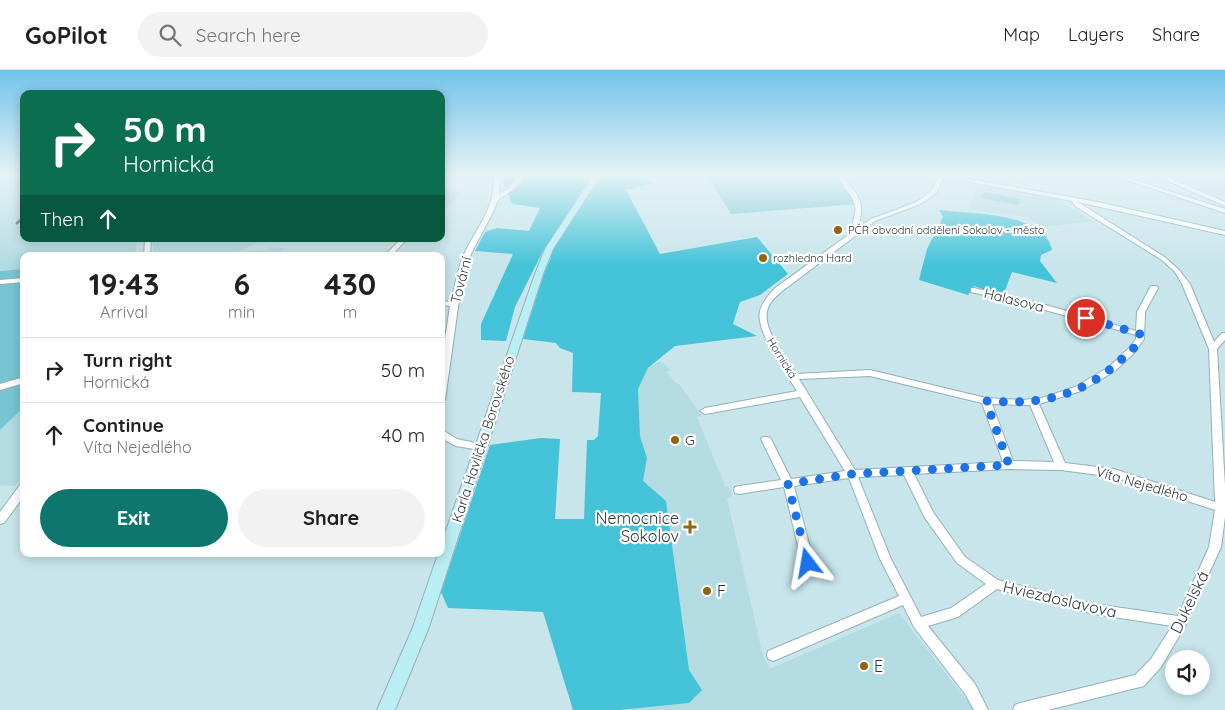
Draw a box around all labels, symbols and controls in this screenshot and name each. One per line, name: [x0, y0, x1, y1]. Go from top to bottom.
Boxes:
search box: [138, 12, 488, 57]
text: GoPilot: [25, 20, 108, 50]
icon: search: [156, 21, 184, 49]
text: Search here: [196, 23, 301, 47]
text: Map: [1003, 23, 1040, 46]
text: Layers: [1068, 23, 1124, 46]
text: Share: [1152, 23, 1200, 46]
text: 50 m: [123, 107, 207, 151]
icon: right: [40, 110, 105, 175]
text: Hornická: [123, 150, 214, 178]
icon: ahead: [94, 205, 122, 233]
text: Then: [40, 207, 84, 231]
place label: PČR obvodní oddělení Sokolov - město: [848, 223, 1045, 237]
marker: PČR obvodní oddělení Sokolov - město: [832, 224, 844, 236]
place label: rozhledna Hard: [773, 251, 852, 265]
marker: rozhledna Hard: [757, 252, 769, 264]
street label: Tovární: [447, 255, 475, 305]
text: 19:43: [89, 265, 159, 303]
text: 6: [233, 265, 250, 303]
text: 430: [324, 265, 376, 303]
street label: Halasova: [982, 284, 1046, 316]
pin: [1065, 297, 1107, 339]
text: Arrival: [100, 302, 148, 322]
text: min: [228, 302, 255, 322]
text: m: [343, 302, 357, 322]
icon: arrive: [1072, 304, 1100, 332]
street label: Hornická: [764, 335, 800, 381]
text: Turn right: [83, 348, 172, 372]
street label: Karla Havlíčka Borovského: [448, 353, 518, 525]
icon: right: [40, 356, 68, 384]
text: 50 m: [381, 358, 425, 382]
text: Hornická: [83, 372, 150, 392]
text: Continue: [83, 413, 164, 437]
icon: ahead: [40, 421, 68, 449]
text: 40 m: [381, 423, 425, 447]
place label: G: [685, 431, 695, 449]
marker: G: [669, 434, 681, 446]
text: Víta Nejedlého: [83, 437, 192, 457]
street label: Víta Nejedlého: [1094, 462, 1190, 506]
button: Exit: [40, 489, 228, 547]
button: Share: [238, 489, 425, 547]
place label: Nemocnice Sokolov: [596, 508, 679, 546]
marker: Nemocnice Sokolov: [683, 520, 697, 534]
position arrow: [781, 536, 833, 588]
street label: Dukelská: [1165, 567, 1213, 637]
street label: Hviezdoslavova: [1001, 576, 1119, 622]
place label: F: [717, 581, 726, 601]
marker: F: [701, 585, 713, 597]
map controls: [1165, 650, 1210, 695]
button: sound: [1165, 650, 1210, 695]
place label: E: [874, 656, 883, 676]
marker: E: [858, 660, 870, 672]

